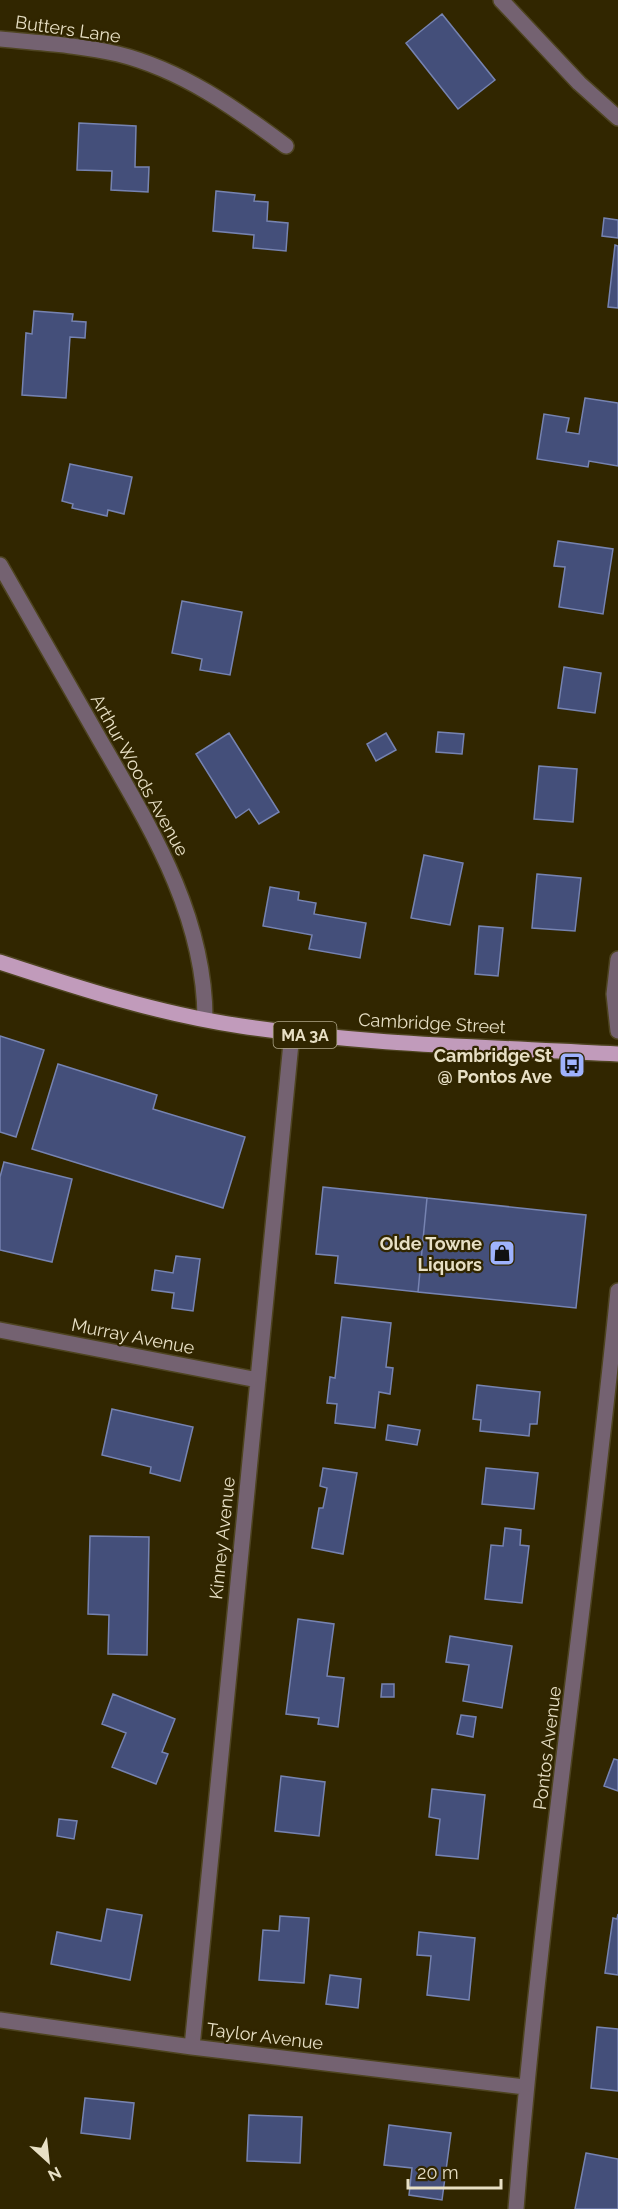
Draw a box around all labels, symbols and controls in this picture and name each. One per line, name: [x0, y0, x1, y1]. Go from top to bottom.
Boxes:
street label: Butters Lane: [14, 11, 122, 47]
street label: Arthur Woods Avenue: [87, 690, 193, 860]
street label: Cambridge Street: [358, 1009, 506, 1037]
road number: MA 3A: [274, 1022, 336, 1048]
place label: Cambridge St @ Pontos Ave: [434, 1045, 552, 1087]
bus stop icon: Cambridge St @ Pontos Ave: [557, 1050, 587, 1080]
place label: Olde Towne Liquors: [380, 1233, 482, 1275]
shop icon: Olde Towne Liquors: [487, 1238, 517, 1268]
street label: Murray Avenue: [70, 1314, 197, 1358]
street label: Kinney Avenue: [205, 1475, 239, 1600]
street label: Pontos Avenue: [529, 1684, 565, 1811]
street label: Taylor Avenue: [206, 2018, 325, 2054]
north arrow: [18, 2131, 78, 2191]
scale bar: [408, 2152, 501, 2190]
text: 20 m: [417, 2162, 459, 2183]
text: N: [45, 2163, 64, 2185]

